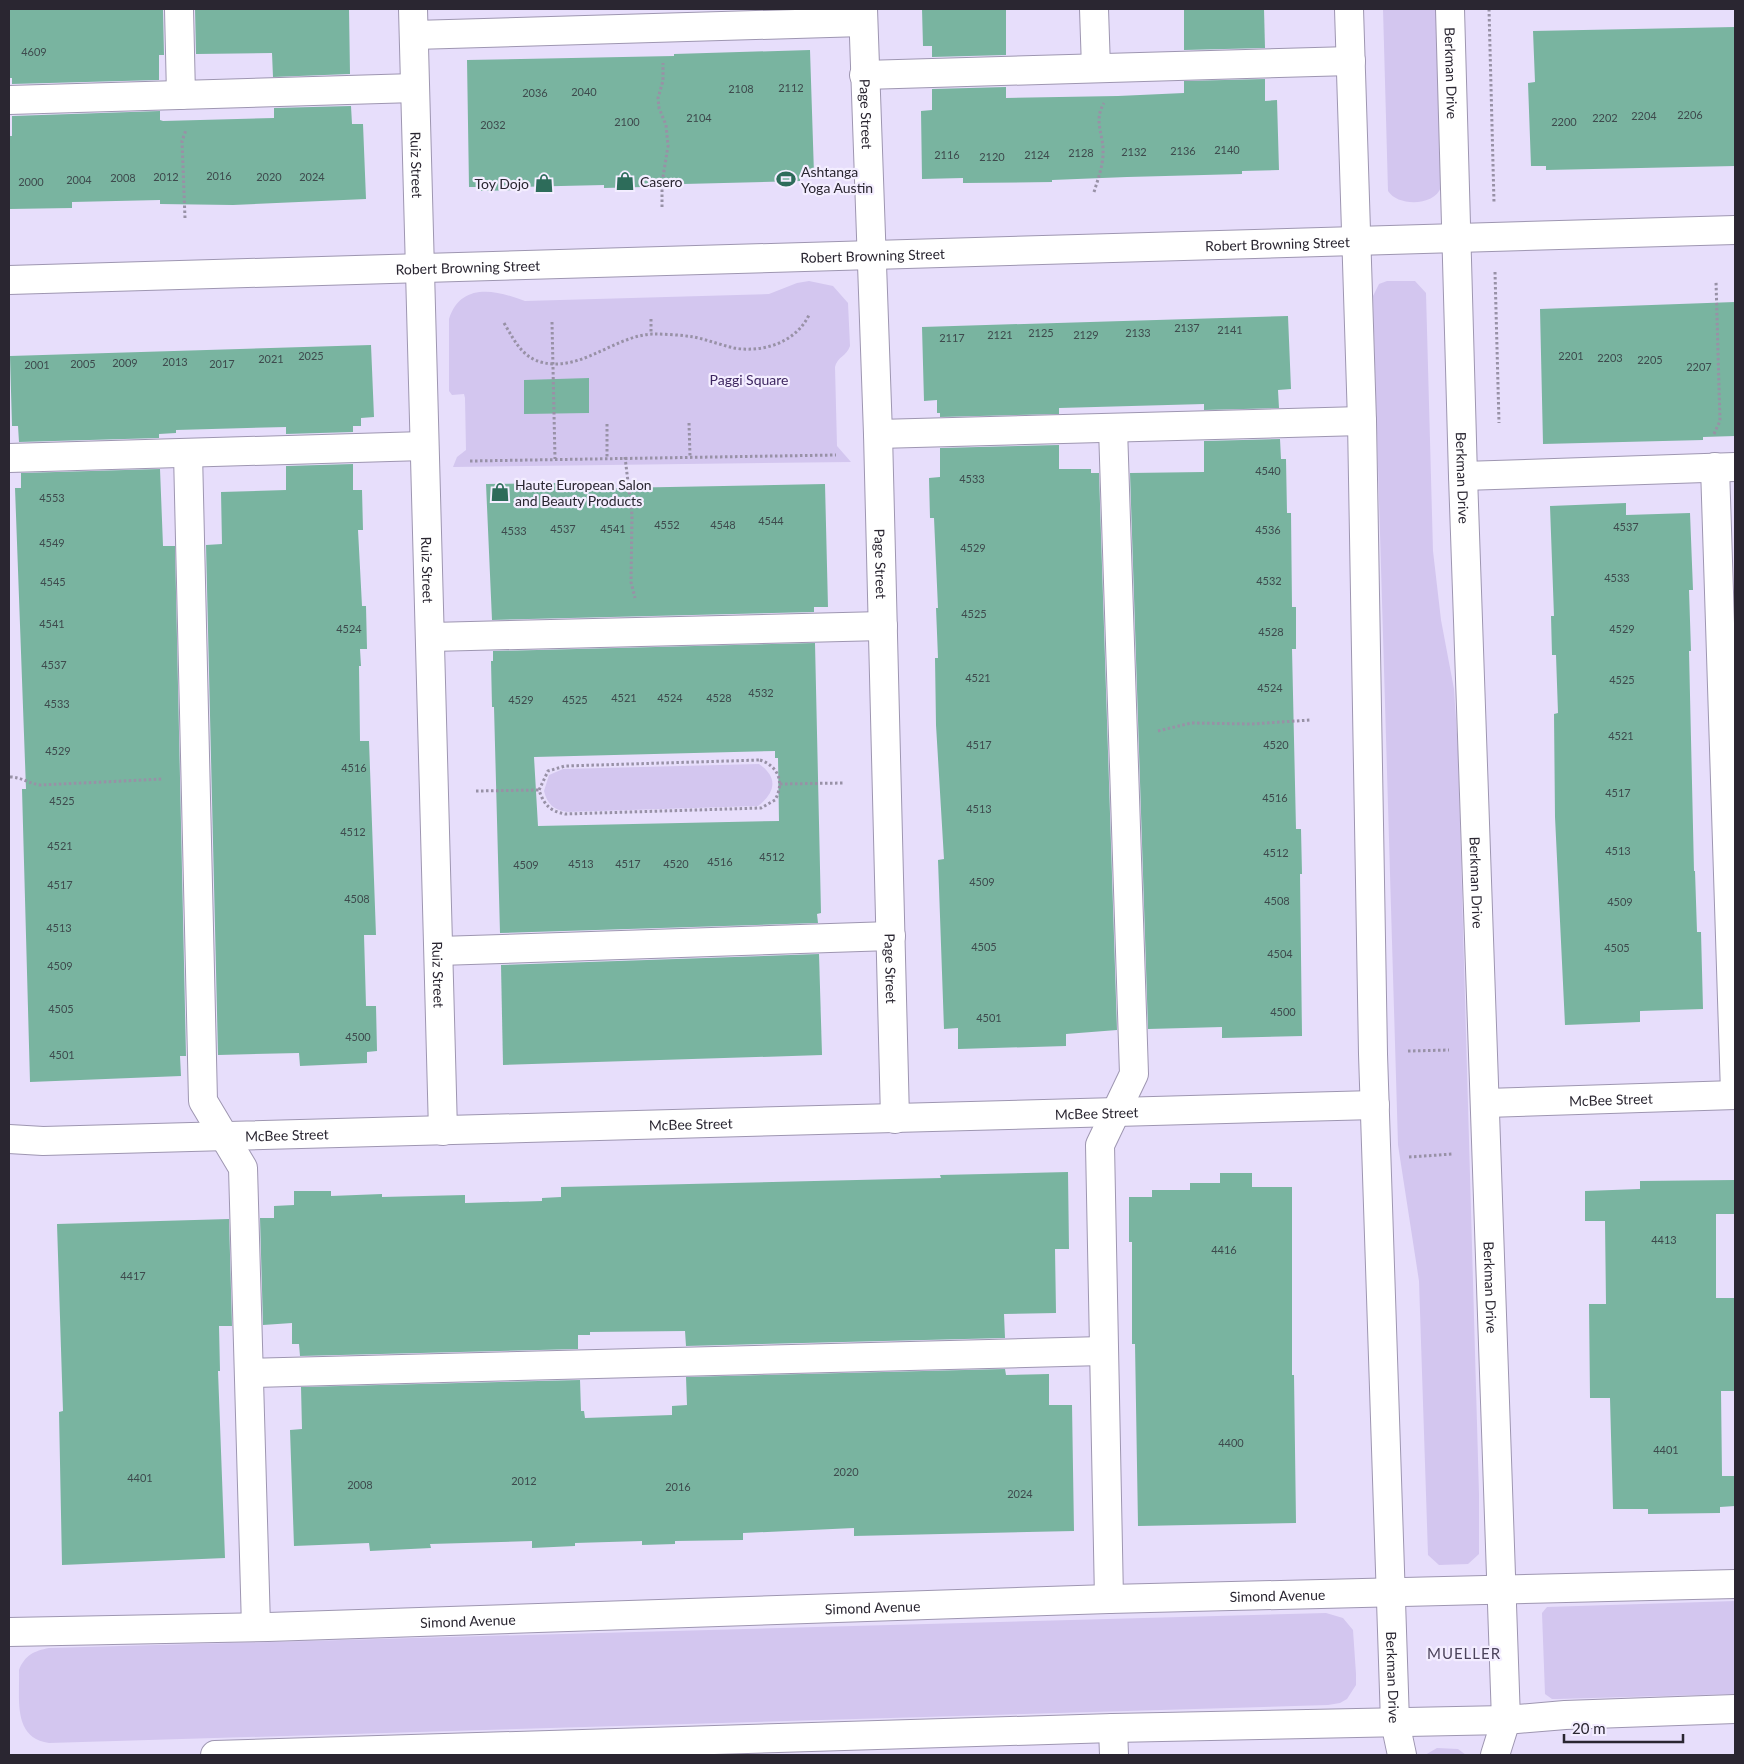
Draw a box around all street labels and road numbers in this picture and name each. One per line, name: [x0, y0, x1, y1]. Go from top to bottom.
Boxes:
street label: Berkman Drive: [1442, 27, 1462, 119]
street label: Page Street: [857, 79, 876, 149]
street label: Ruiz Street: [408, 131, 427, 198]
street label: Robert Browning Street: [1205, 233, 1350, 254]
street label: Robert Browning Street: [800, 244, 945, 266]
street label: Robert Browning Street: [395, 256, 540, 277]
street label: Berkman Drive: [1453, 432, 1473, 524]
street label: Page Street: [872, 528, 891, 599]
street label: Ruiz Street: [419, 536, 437, 603]
street label: Berkman Drive: [1467, 836, 1487, 929]
street label: Page Street: [882, 933, 901, 1004]
street label: Ruiz Street: [429, 941, 448, 1008]
street label: McBee Street: [1569, 1089, 1653, 1109]
street label: McBee Street: [1055, 1103, 1139, 1122]
street label: McBee Street: [649, 1114, 733, 1133]
street label: McBee Street: [245, 1125, 329, 1144]
street label: Berkman Drive: [1481, 1241, 1501, 1334]
street label: Simond Avenue: [1229, 1585, 1325, 1605]
street label: Simond Avenue: [825, 1597, 921, 1617]
street label: Simond Avenue: [420, 1610, 516, 1630]
street label: Berkman Drive: [1384, 1631, 1404, 1724]

